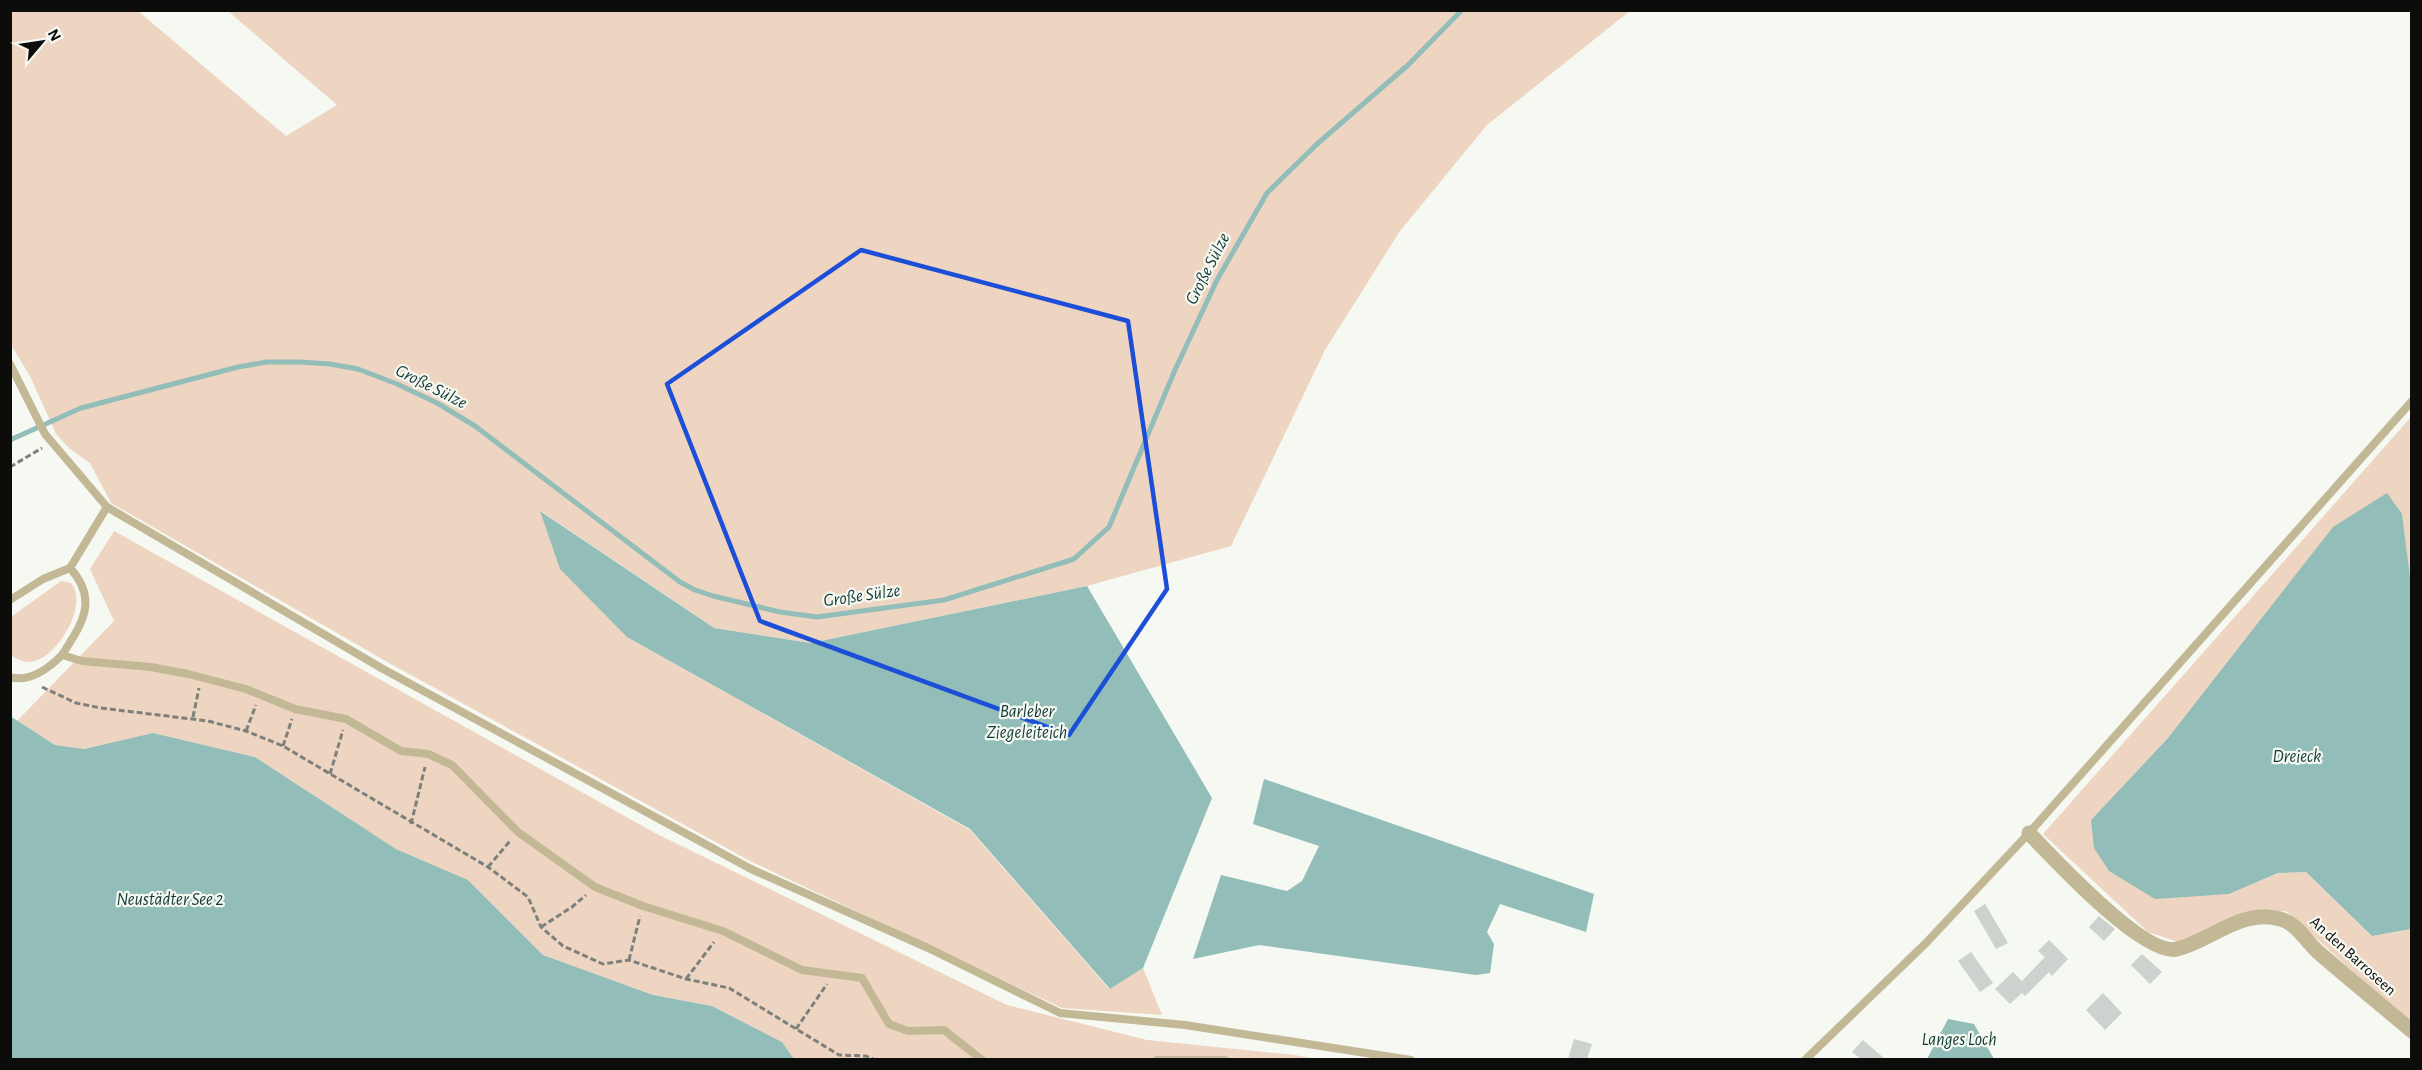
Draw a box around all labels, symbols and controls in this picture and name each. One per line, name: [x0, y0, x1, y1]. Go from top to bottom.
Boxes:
north arrow: [12, 12, 72, 72]
text: N: [45, 26, 64, 44]
water label: Große Sülze: [1182, 230, 1234, 308]
water label: Große Sülze: [392, 361, 470, 413]
water label: Große Sülze: [822, 582, 902, 610]
water label: Barleber Ziegeleiteich: [987, 703, 1067, 742]
water label: Dreieck: [2273, 748, 2321, 766]
water label: Neustädter See 2: [116, 891, 224, 909]
street label: An den Barroseen: [2307, 913, 2399, 999]
water label: Langes Loch: [1921, 1031, 1997, 1049]

